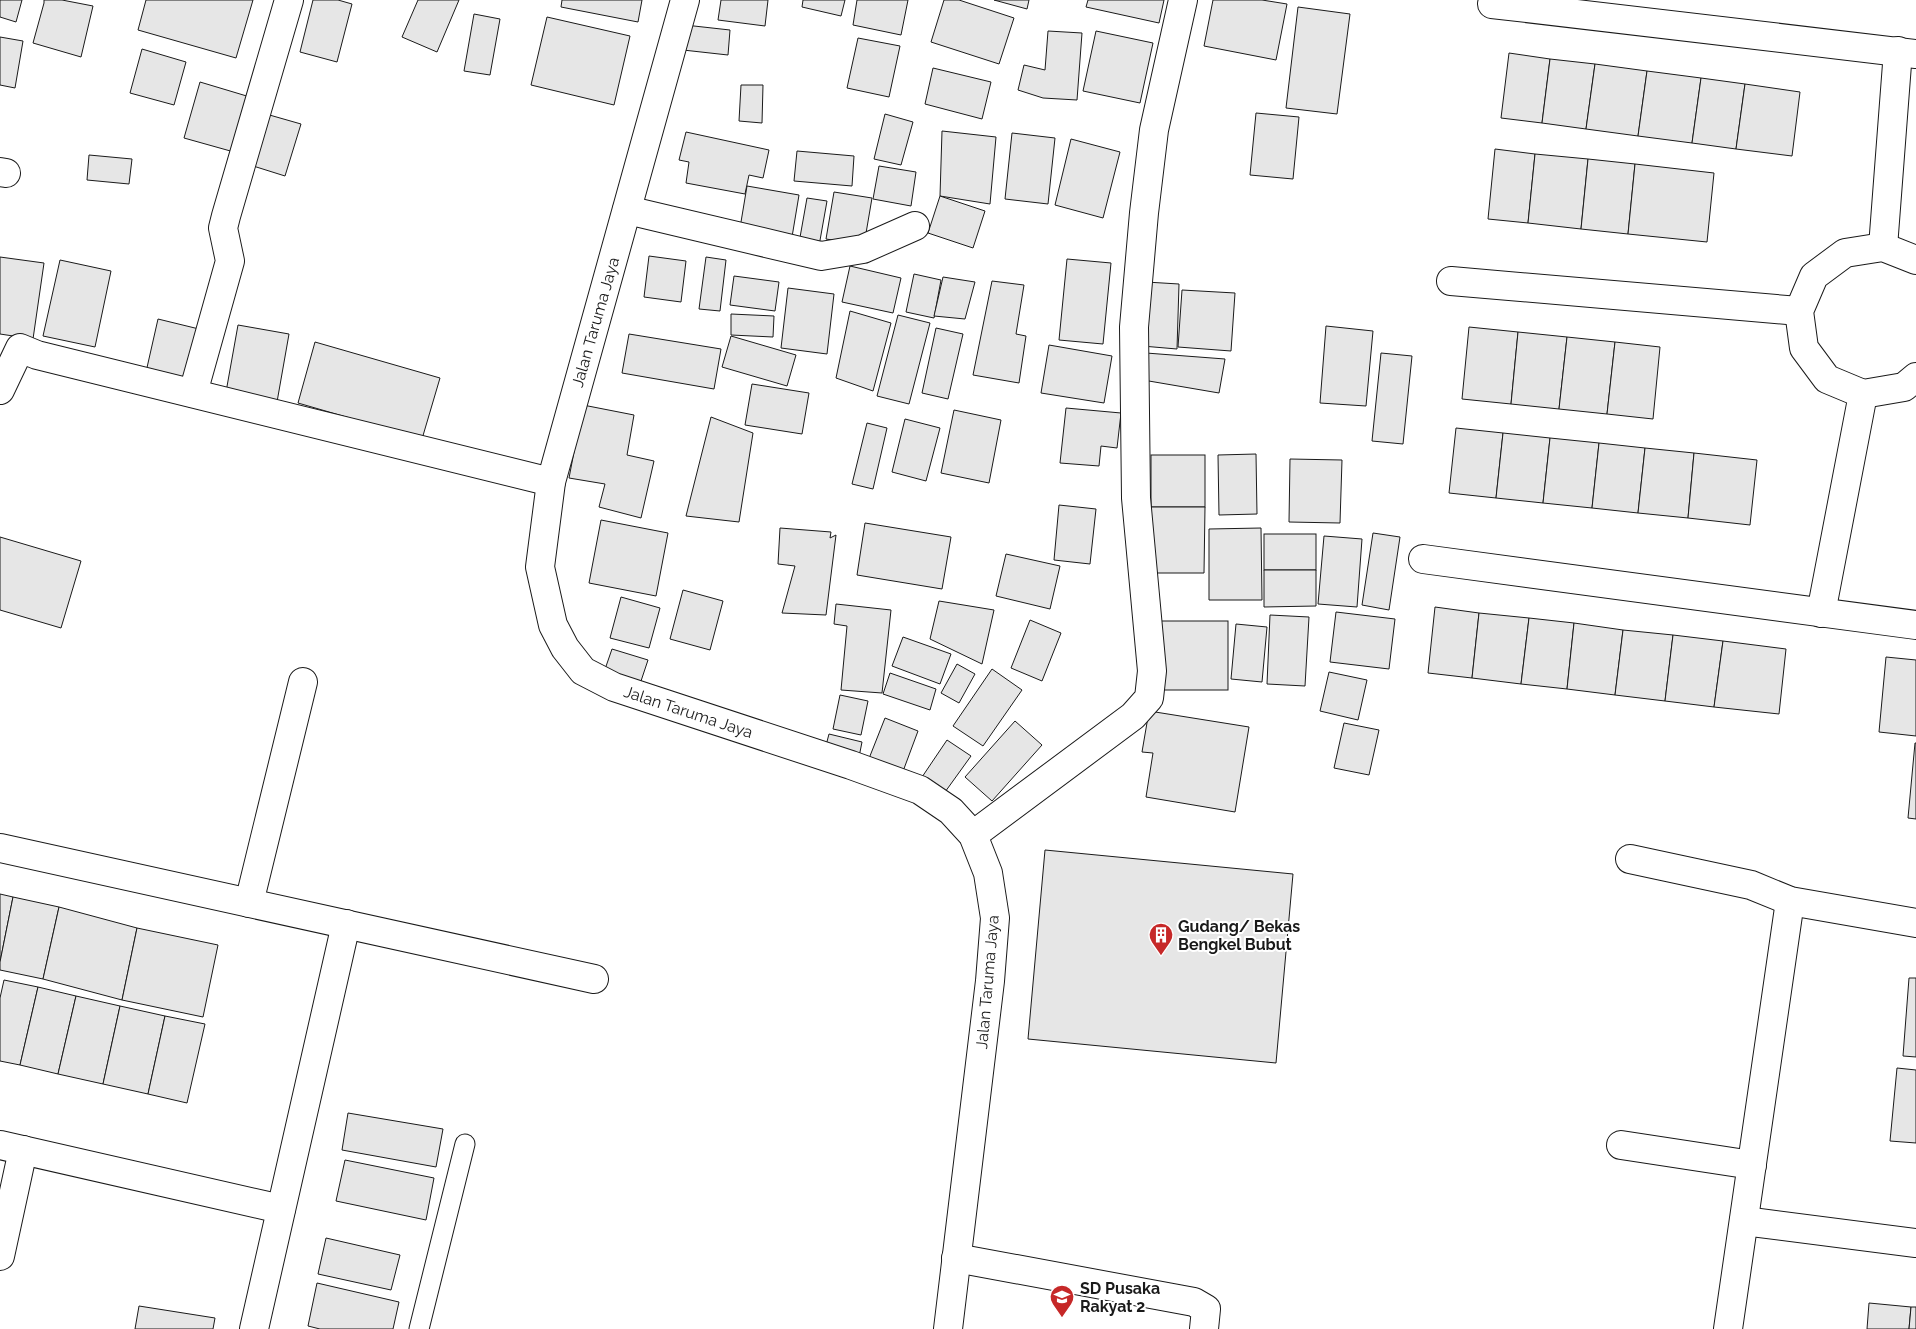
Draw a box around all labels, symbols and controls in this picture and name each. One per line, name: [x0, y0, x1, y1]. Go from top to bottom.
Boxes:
street label: Jalan Taruma Jaya: [568, 255, 623, 389]
street label: Jalan Taruma Jaya: [622, 682, 755, 742]
street label: Jalan Taruma Jaya: [972, 914, 1003, 1050]
place label: Gudang/ Bekas Bengkel Bubut: [1178, 917, 1300, 954]
building icon: Gudang/ Bekas Bengkel Bubut: [1148, 922, 1174, 956]
place label: SD Pusaka Rakyat 2: [1080, 1279, 1160, 1316]
school or university icon: SD Pusaka Rakyat 2: [1049, 1284, 1075, 1318]

